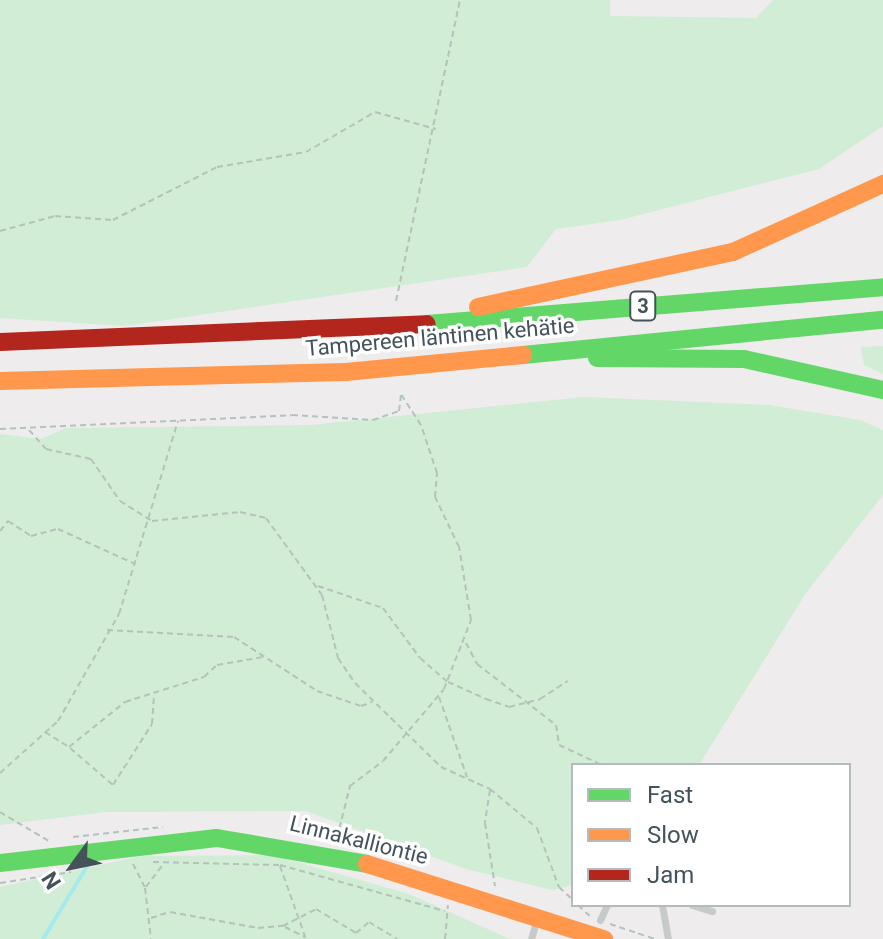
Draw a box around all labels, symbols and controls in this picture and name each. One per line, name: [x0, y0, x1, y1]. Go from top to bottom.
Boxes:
road number: 3: [629, 290, 657, 322]
street label: Tampereen läntinen kehätie: [305, 312, 575, 362]
legend: [571, 763, 851, 907]
text: Fast: [647, 781, 693, 809]
street label: Linnakalliontie: [287, 810, 431, 870]
text: Slow: [647, 821, 699, 849]
north arrow: [32, 827, 112, 907]
text: Jam: [647, 861, 694, 889]
text: N: [37, 867, 66, 894]

